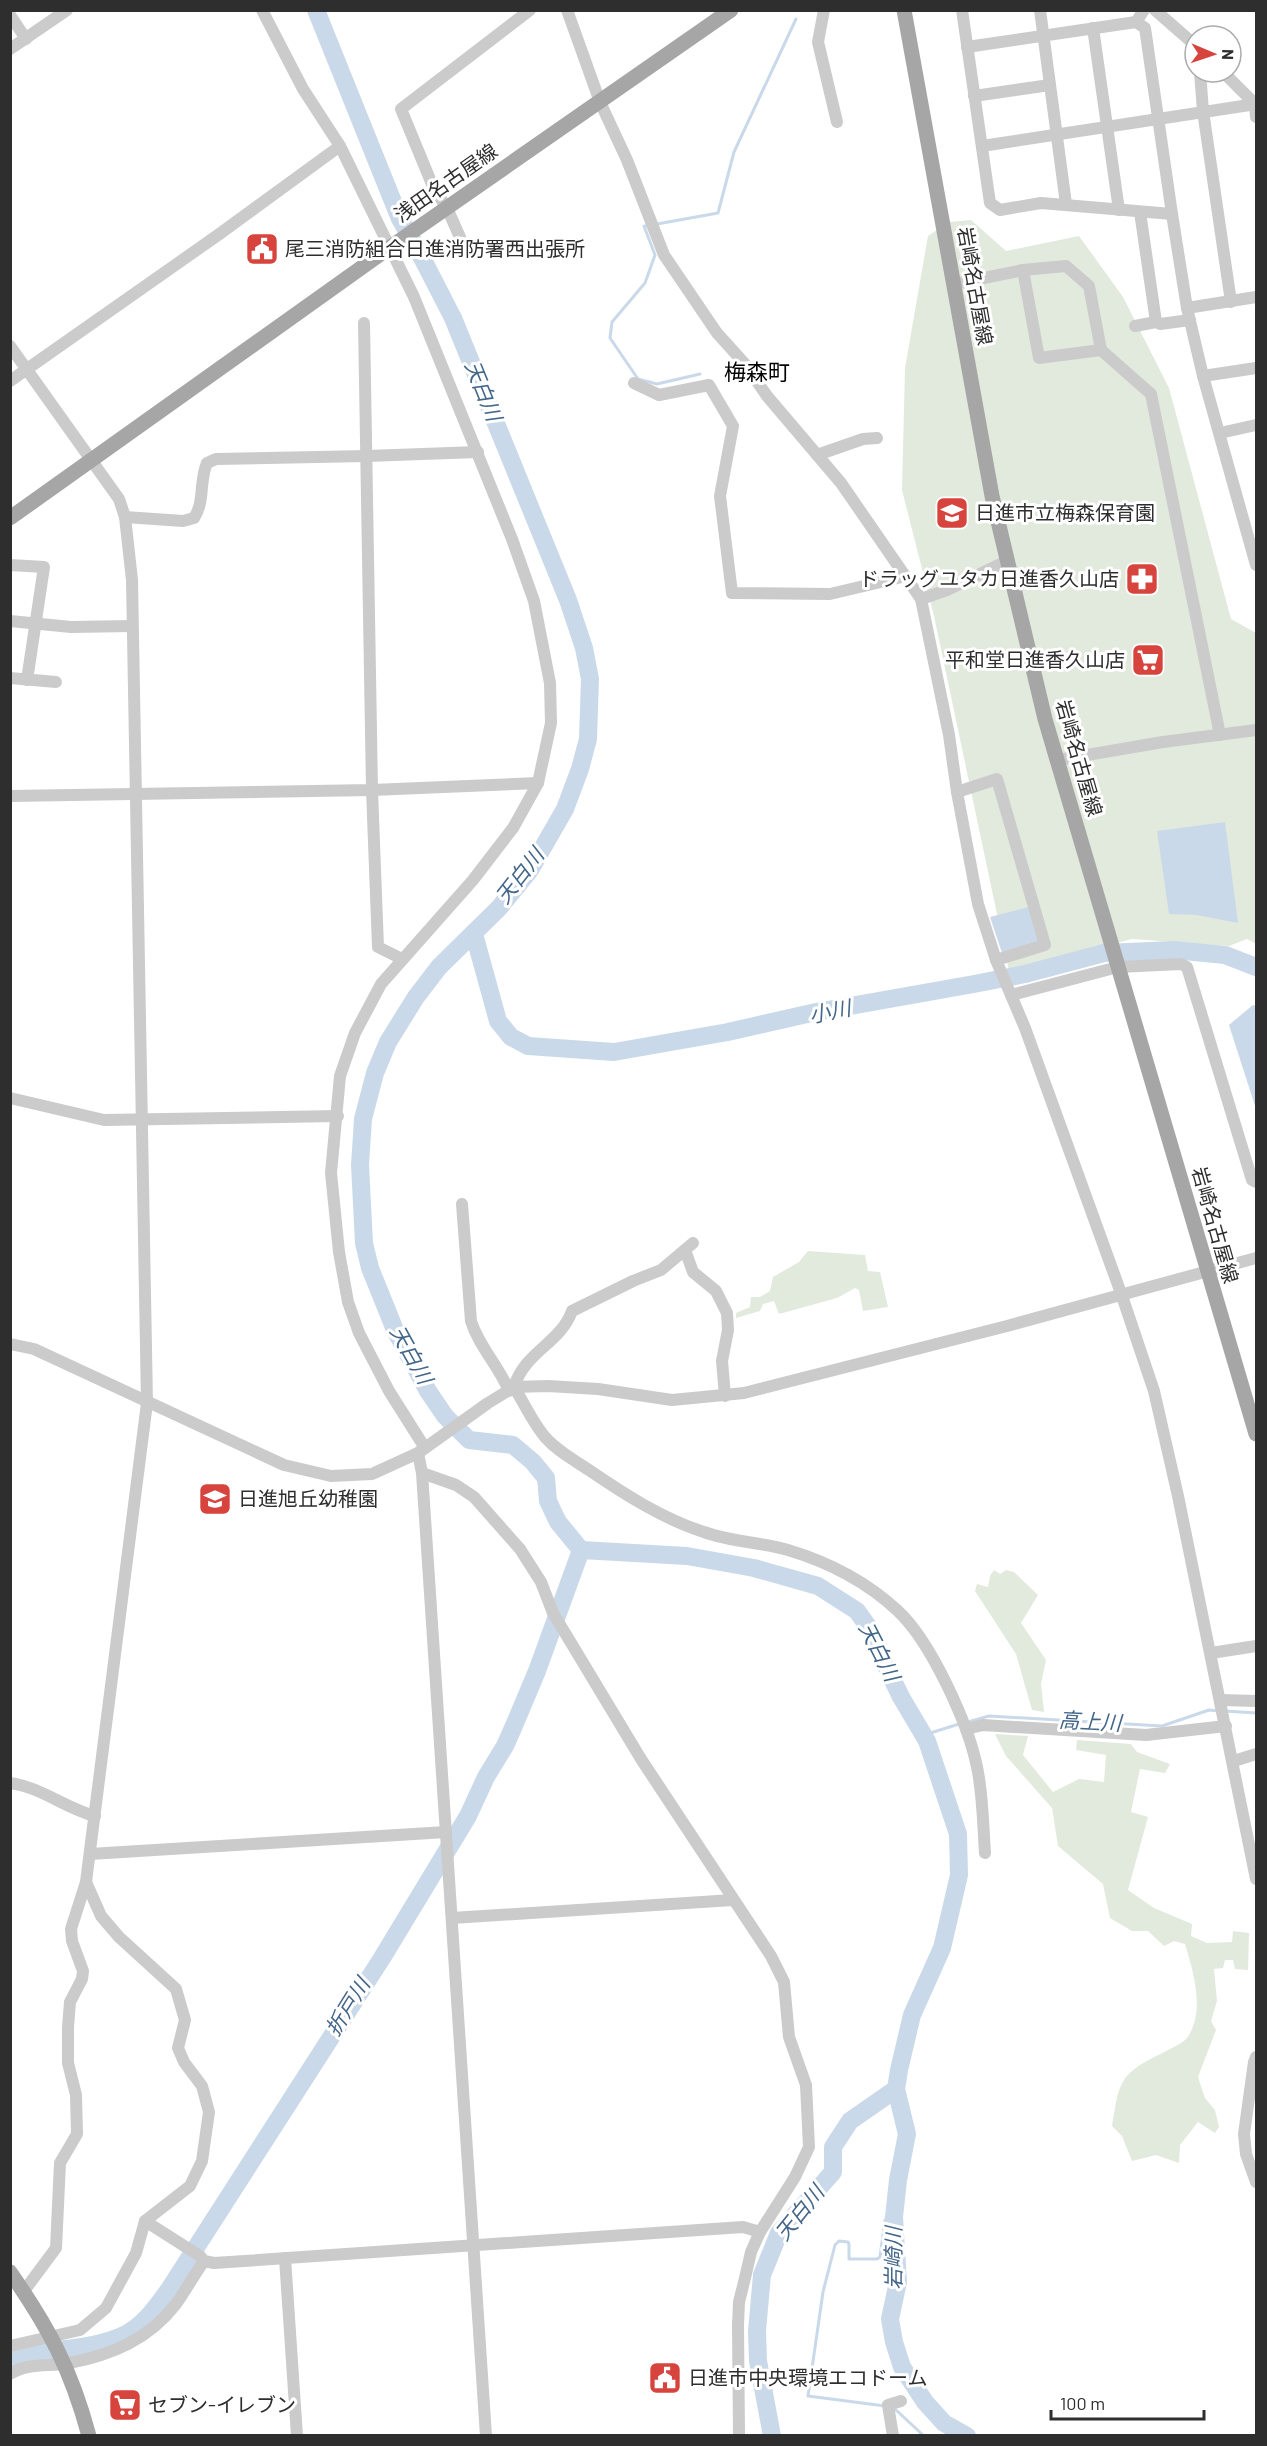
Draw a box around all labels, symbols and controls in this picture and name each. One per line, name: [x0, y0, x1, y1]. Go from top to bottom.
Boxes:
north arrow: [1183, 24, 1243, 84]
text: N: [1219, 49, 1238, 60]
street label: 浅田名古屋線: [389, 138, 501, 226]
street label: 岩崎名古屋線: [954, 225, 998, 347]
public building icon: 尾三消防組合日進消防署西出張所: [244, 231, 280, 267]
place label: 尾三消防組合日進消防署西出張所: [285, 236, 585, 260]
water label: 天白川: [461, 357, 509, 426]
district label: 梅森町: [724, 358, 790, 384]
school or university icon: 日進市立梅森保育園: [934, 495, 970, 531]
place label: 日進市立梅森保育園: [975, 500, 1155, 524]
pharmacy icon: ドラッグユタカ日進香久山店: [1124, 561, 1160, 597]
place label: ドラッグユタカ日進香久山店: [859, 566, 1119, 590]
supermarket icon: 平和堂日進香久山店: [1130, 642, 1166, 678]
place label: 平和堂日進香久山店: [945, 647, 1125, 671]
street label: 岩崎名古屋線: [1052, 697, 1108, 819]
water label: 天白川: [490, 841, 549, 908]
water label: 小川: [807, 994, 855, 1027]
street label: 岩崎名古屋線: [1188, 1164, 1244, 1286]
water label: 天白川: [386, 1321, 439, 1390]
school or university icon: 日進旭丘幼稚園: [197, 1481, 233, 1517]
place label: 日進旭丘幼稚園: [238, 1486, 378, 1510]
water label: 天白川: [855, 1618, 907, 1687]
water label: 高上川: [1058, 1706, 1124, 1735]
water label: 折戸川: [319, 1971, 375, 2040]
water label: 天白川: [769, 2178, 830, 2244]
water label: 岩崎川: [880, 2225, 905, 2290]
public building icon: 日進市中央環境エコドーム: [647, 2360, 683, 2396]
place label: 日進市中央環境エコドーム: [688, 2365, 927, 2389]
scale bar: [1051, 2383, 1204, 2421]
supermarket icon: セブン-イレブン: [107, 2387, 143, 2423]
place label: セブン-イレブン: [148, 2392, 296, 2416]
text: 100 m: [1060, 2392, 1105, 2414]

